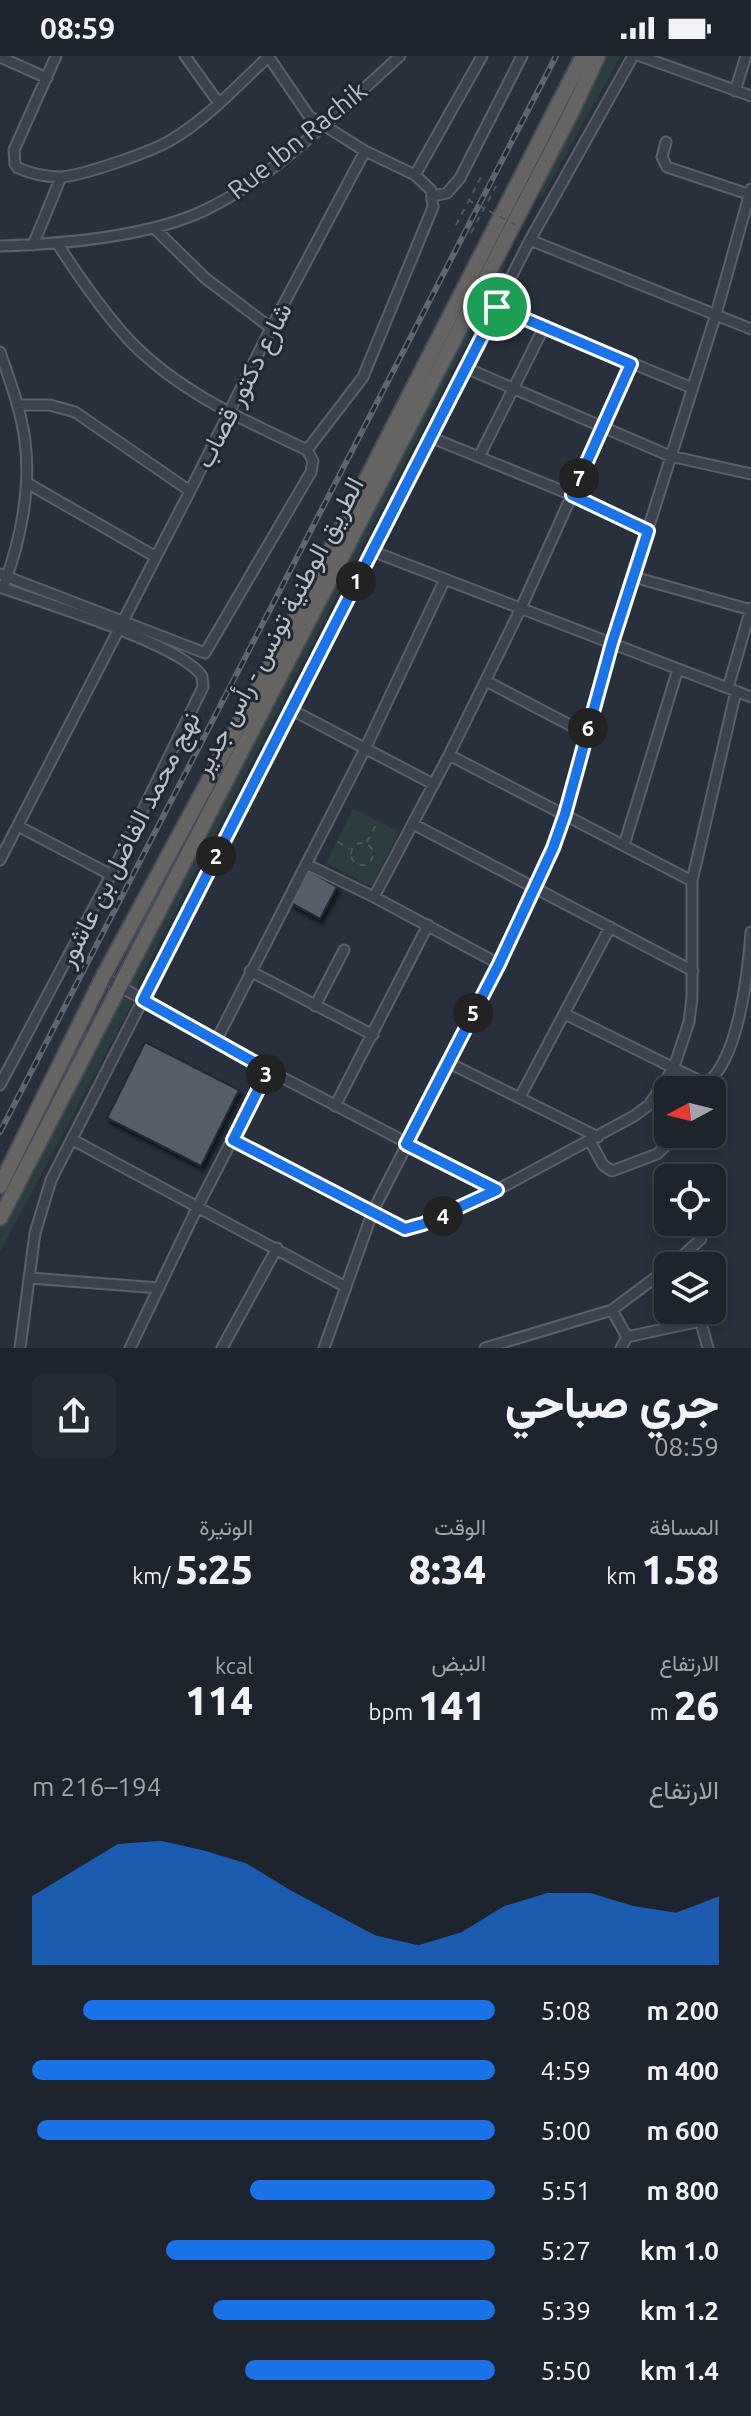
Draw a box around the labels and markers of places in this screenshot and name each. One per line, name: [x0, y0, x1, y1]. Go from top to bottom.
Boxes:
pin: [463, 273, 531, 341]
pin: 7: [559, 458, 599, 498]
pin: 1: [336, 561, 376, 601]
pin: 6: [568, 708, 608, 748]
pin: 2: [196, 836, 236, 876]
pin: 5: [453, 993, 493, 1033]
pin: 3: [246, 1054, 286, 1094]
pin: 4: [423, 1196, 463, 1236]

